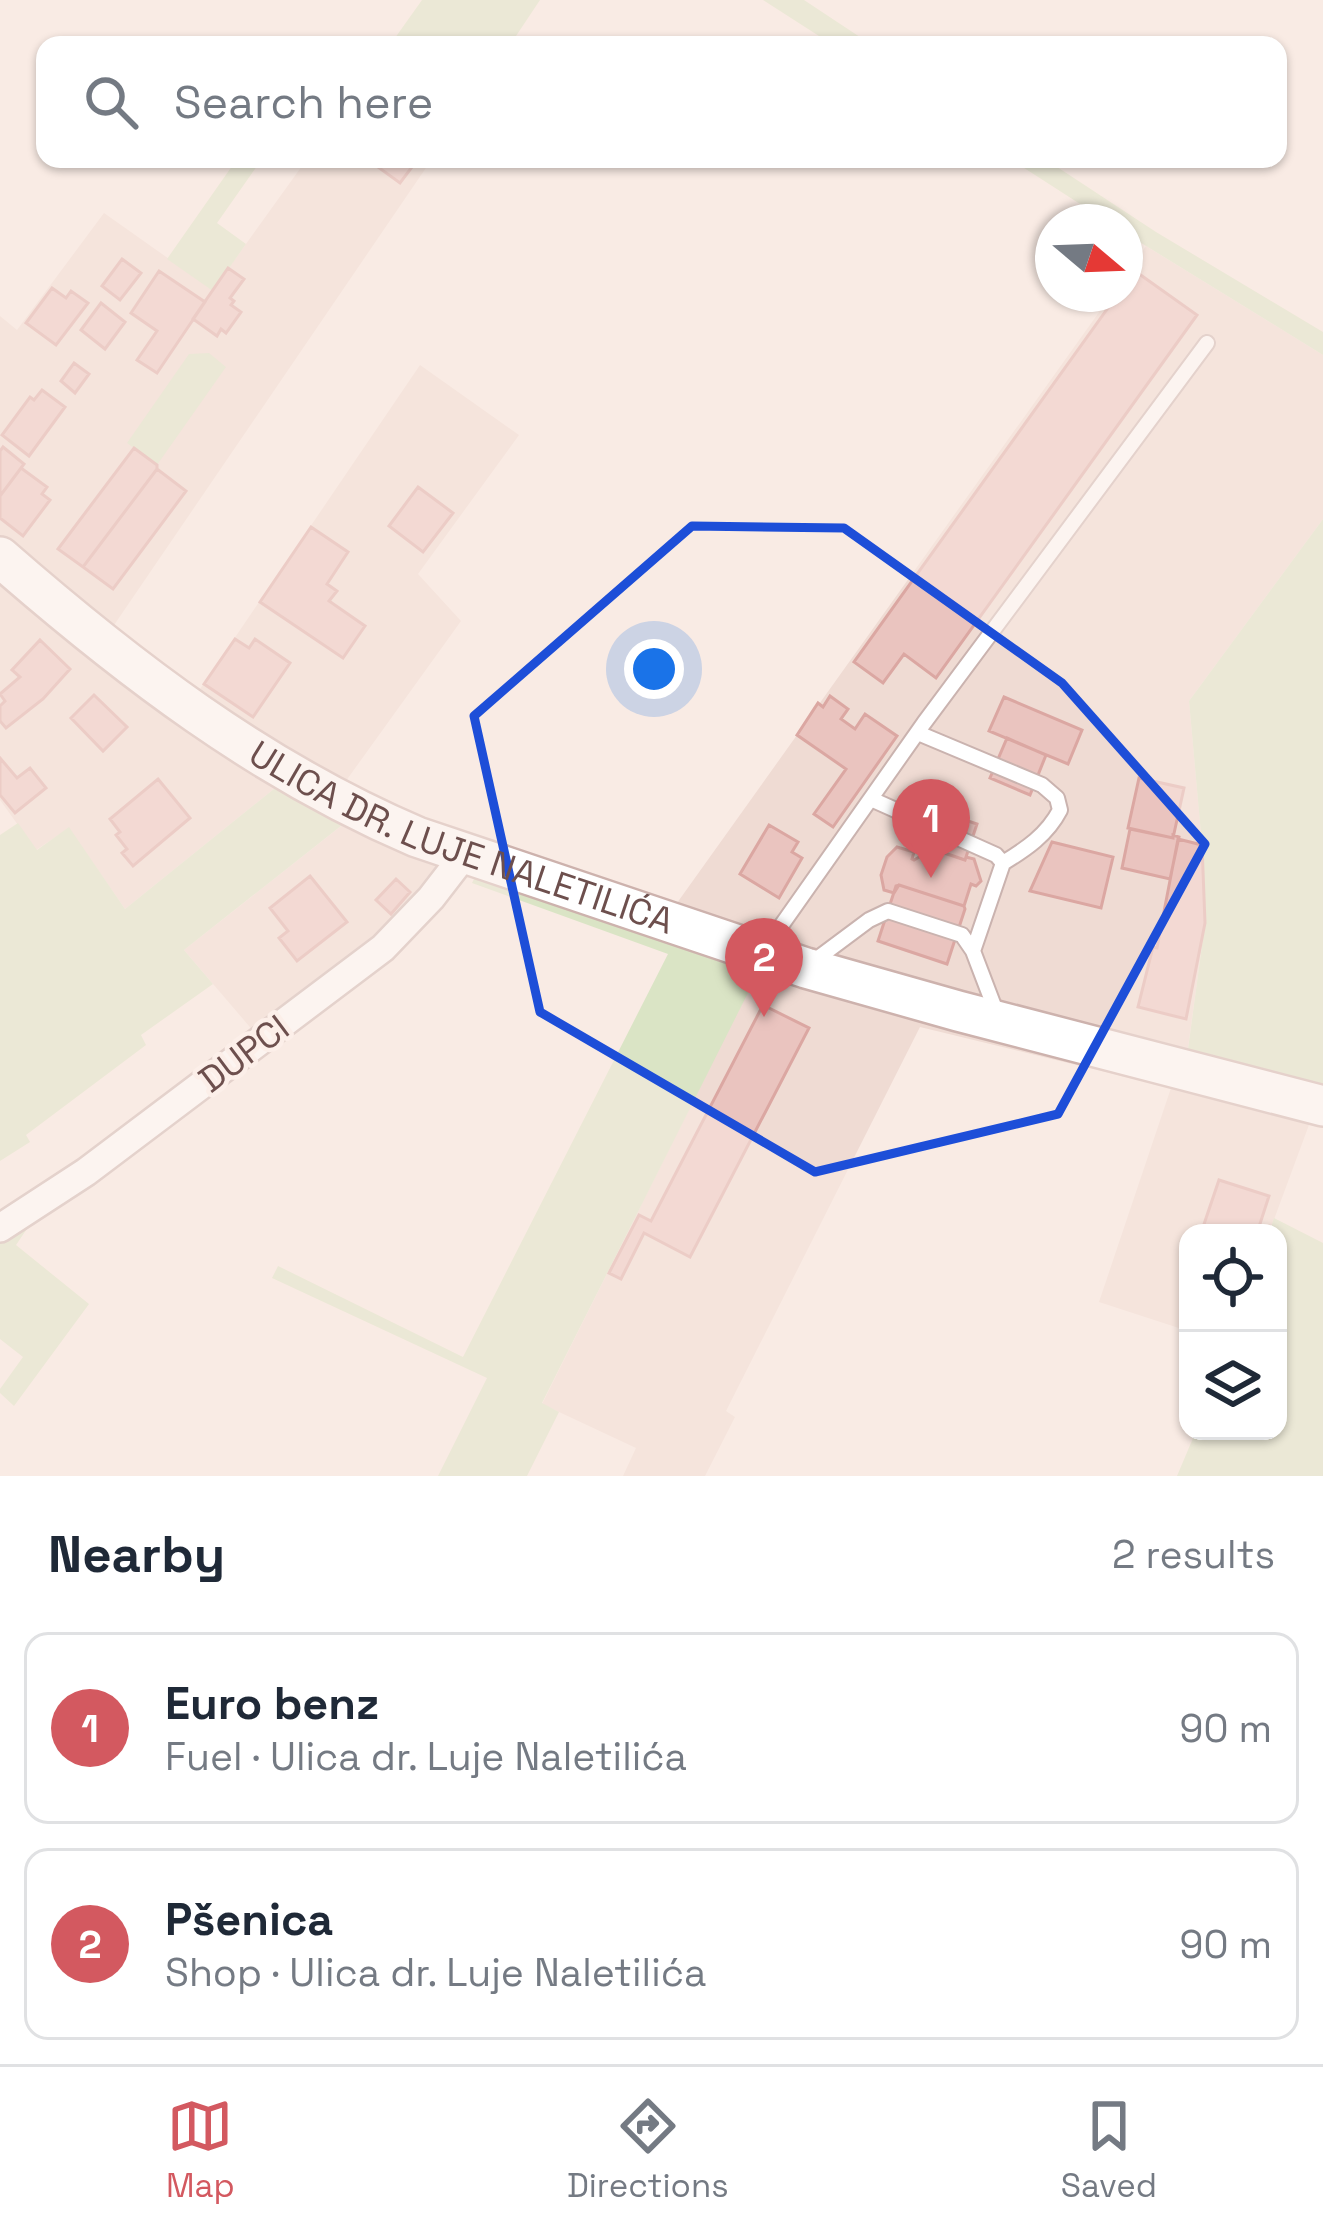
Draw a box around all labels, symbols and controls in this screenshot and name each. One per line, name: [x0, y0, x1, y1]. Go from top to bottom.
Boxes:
search box: [36, 36, 1287, 168]
icon: search: [78, 69, 144, 135]
text: Search here: [174, 74, 433, 131]
north arrow: [1035, 204, 1143, 312]
your location: [624, 639, 684, 699]
street label: ULICA DR. LUJE NALETILIĆA: [241, 731, 679, 945]
pin: 1: [892, 779, 970, 878]
pin: 2: [725, 918, 803, 1017]
street label: DUPCI: [190, 1005, 298, 1103]
map controls: [1179, 1224, 1287, 1440]
button: locate: [1179, 1224, 1287, 1332]
button: layers: [1179, 1332, 1287, 1440]
text: Nearby: [48, 1522, 225, 1587]
text: 2 results: [1112, 1530, 1275, 1579]
text: Euro benz: [165, 1675, 379, 1732]
text: 1: [81, 1704, 99, 1753]
text: 90 m: [1180, 1704, 1272, 1753]
text: Fuel · Ulica dr. Luje Naletilića: [165, 1732, 687, 1781]
text: Pšenica: [165, 1891, 333, 1948]
text: 2: [78, 1920, 102, 1969]
text: 90 m: [1180, 1920, 1272, 1969]
text: Shop · Ulica dr. Luje Naletilića: [165, 1948, 706, 1997]
tab: Map: [166, 2093, 235, 2207]
tab: Directions: [567, 2093, 729, 2207]
tab: Saved: [1061, 2093, 1157, 2207]

